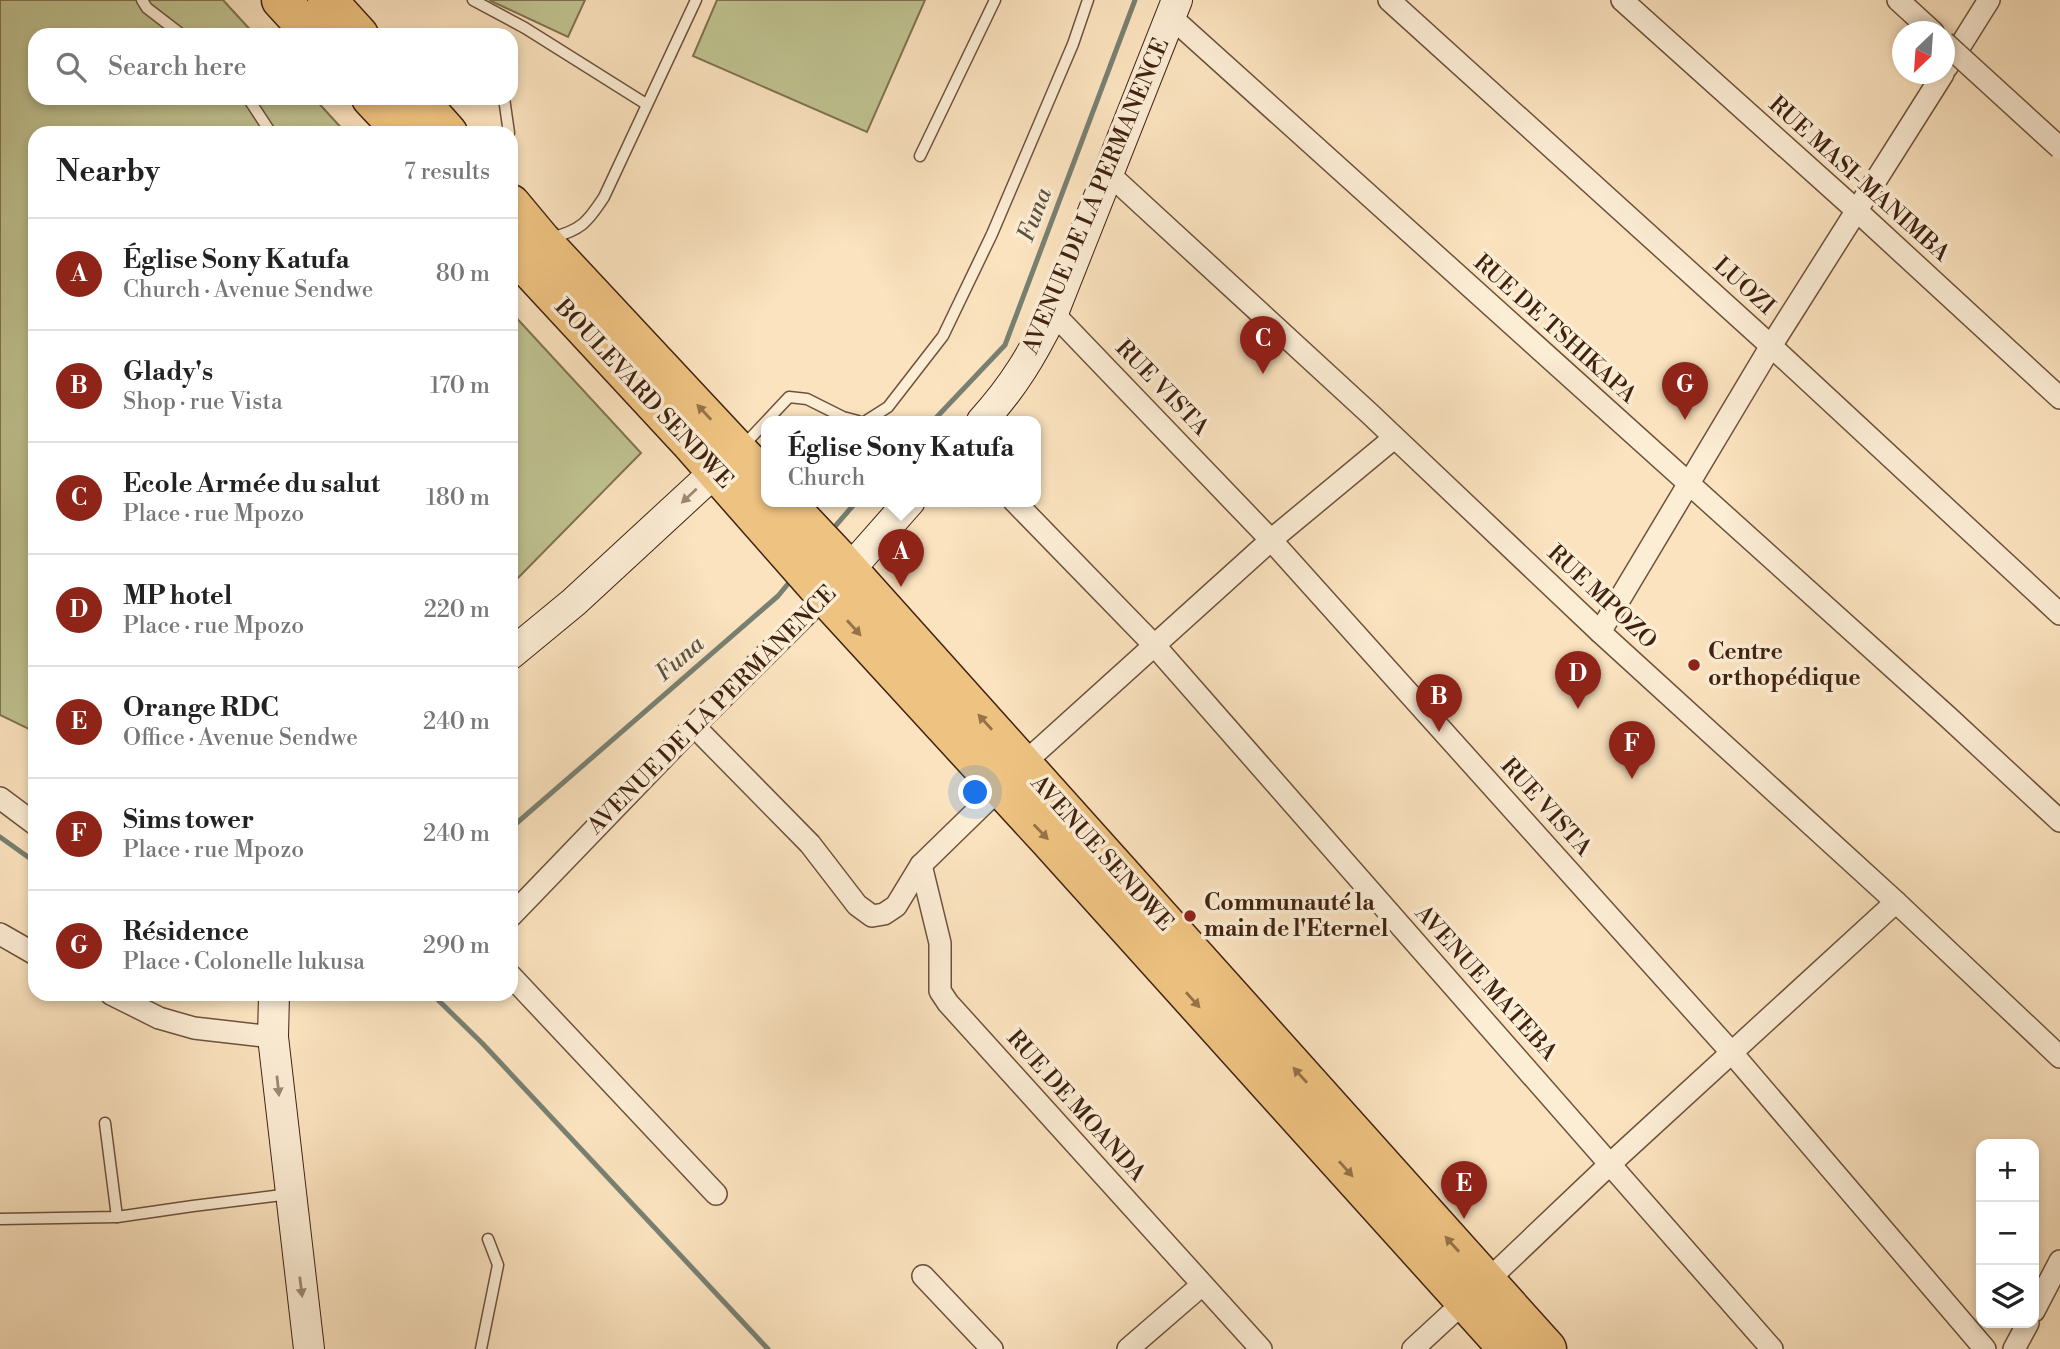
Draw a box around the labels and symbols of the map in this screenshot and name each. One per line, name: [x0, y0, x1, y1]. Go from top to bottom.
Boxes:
north arrow: [1892, 21, 1955, 84]
street label: AVENUE DE LA PERMANENCE: [1016, 34, 1175, 359]
street label: RUE MASI-MANIMBA: [1763, 90, 1956, 268]
water label: Funa: [1011, 183, 1059, 246]
street label: RUE DE TSHIKAPA: [1468, 249, 1643, 410]
street label: LUOZI: [1708, 251, 1781, 321]
street label: BOULEVARD SENDWE: [548, 293, 739, 494]
pin: C: [1240, 316, 1286, 374]
street label: RUE VISTA: [1109, 334, 1215, 443]
pin: G: [1662, 362, 1708, 420]
one-way arrow: [696, 404, 712, 421]
one-way arrow: [681, 487, 698, 503]
pin: A: [878, 529, 924, 587]
street label: RUE MPOZO: [1541, 539, 1663, 655]
street label: AVENUE DE LA PERMANENCE: [581, 580, 842, 841]
one-way arrow: [846, 619, 862, 637]
water label: Funa: [649, 629, 711, 688]
place label: Centre orthopédique: [1708, 638, 1861, 692]
pin: D: [1555, 651, 1601, 709]
marker: Centre orthopédique: [1686, 657, 1702, 673]
pin: B: [1416, 674, 1462, 732]
one-way arrow: [978, 714, 993, 731]
pin: F: [1609, 721, 1655, 779]
street label: RUE VISTA: [1495, 752, 1598, 863]
street label: AVENUE SENDWE: [1024, 769, 1179, 937]
your location: [958, 775, 992, 809]
one-way arrow: [1032, 823, 1049, 840]
place label: Communauté la main de l'Eternel: [1204, 889, 1389, 943]
street label: AVENUE MATEBA: [1408, 899, 1564, 1067]
marker: Communauté la main de l'Eternel: [1182, 908, 1198, 924]
one-way arrow: [1185, 991, 1201, 1008]
street label: RUE DE MOANDA: [1001, 1025, 1152, 1188]
one-way arrow: [1293, 1066, 1308, 1083]
one-way arrow: [273, 1076, 284, 1098]
one-way arrow: [1338, 1160, 1354, 1178]
pin: E: [1441, 1161, 1487, 1219]
one-way arrow: [1444, 1236, 1460, 1253]
one-way arrow: [296, 1276, 307, 1298]

